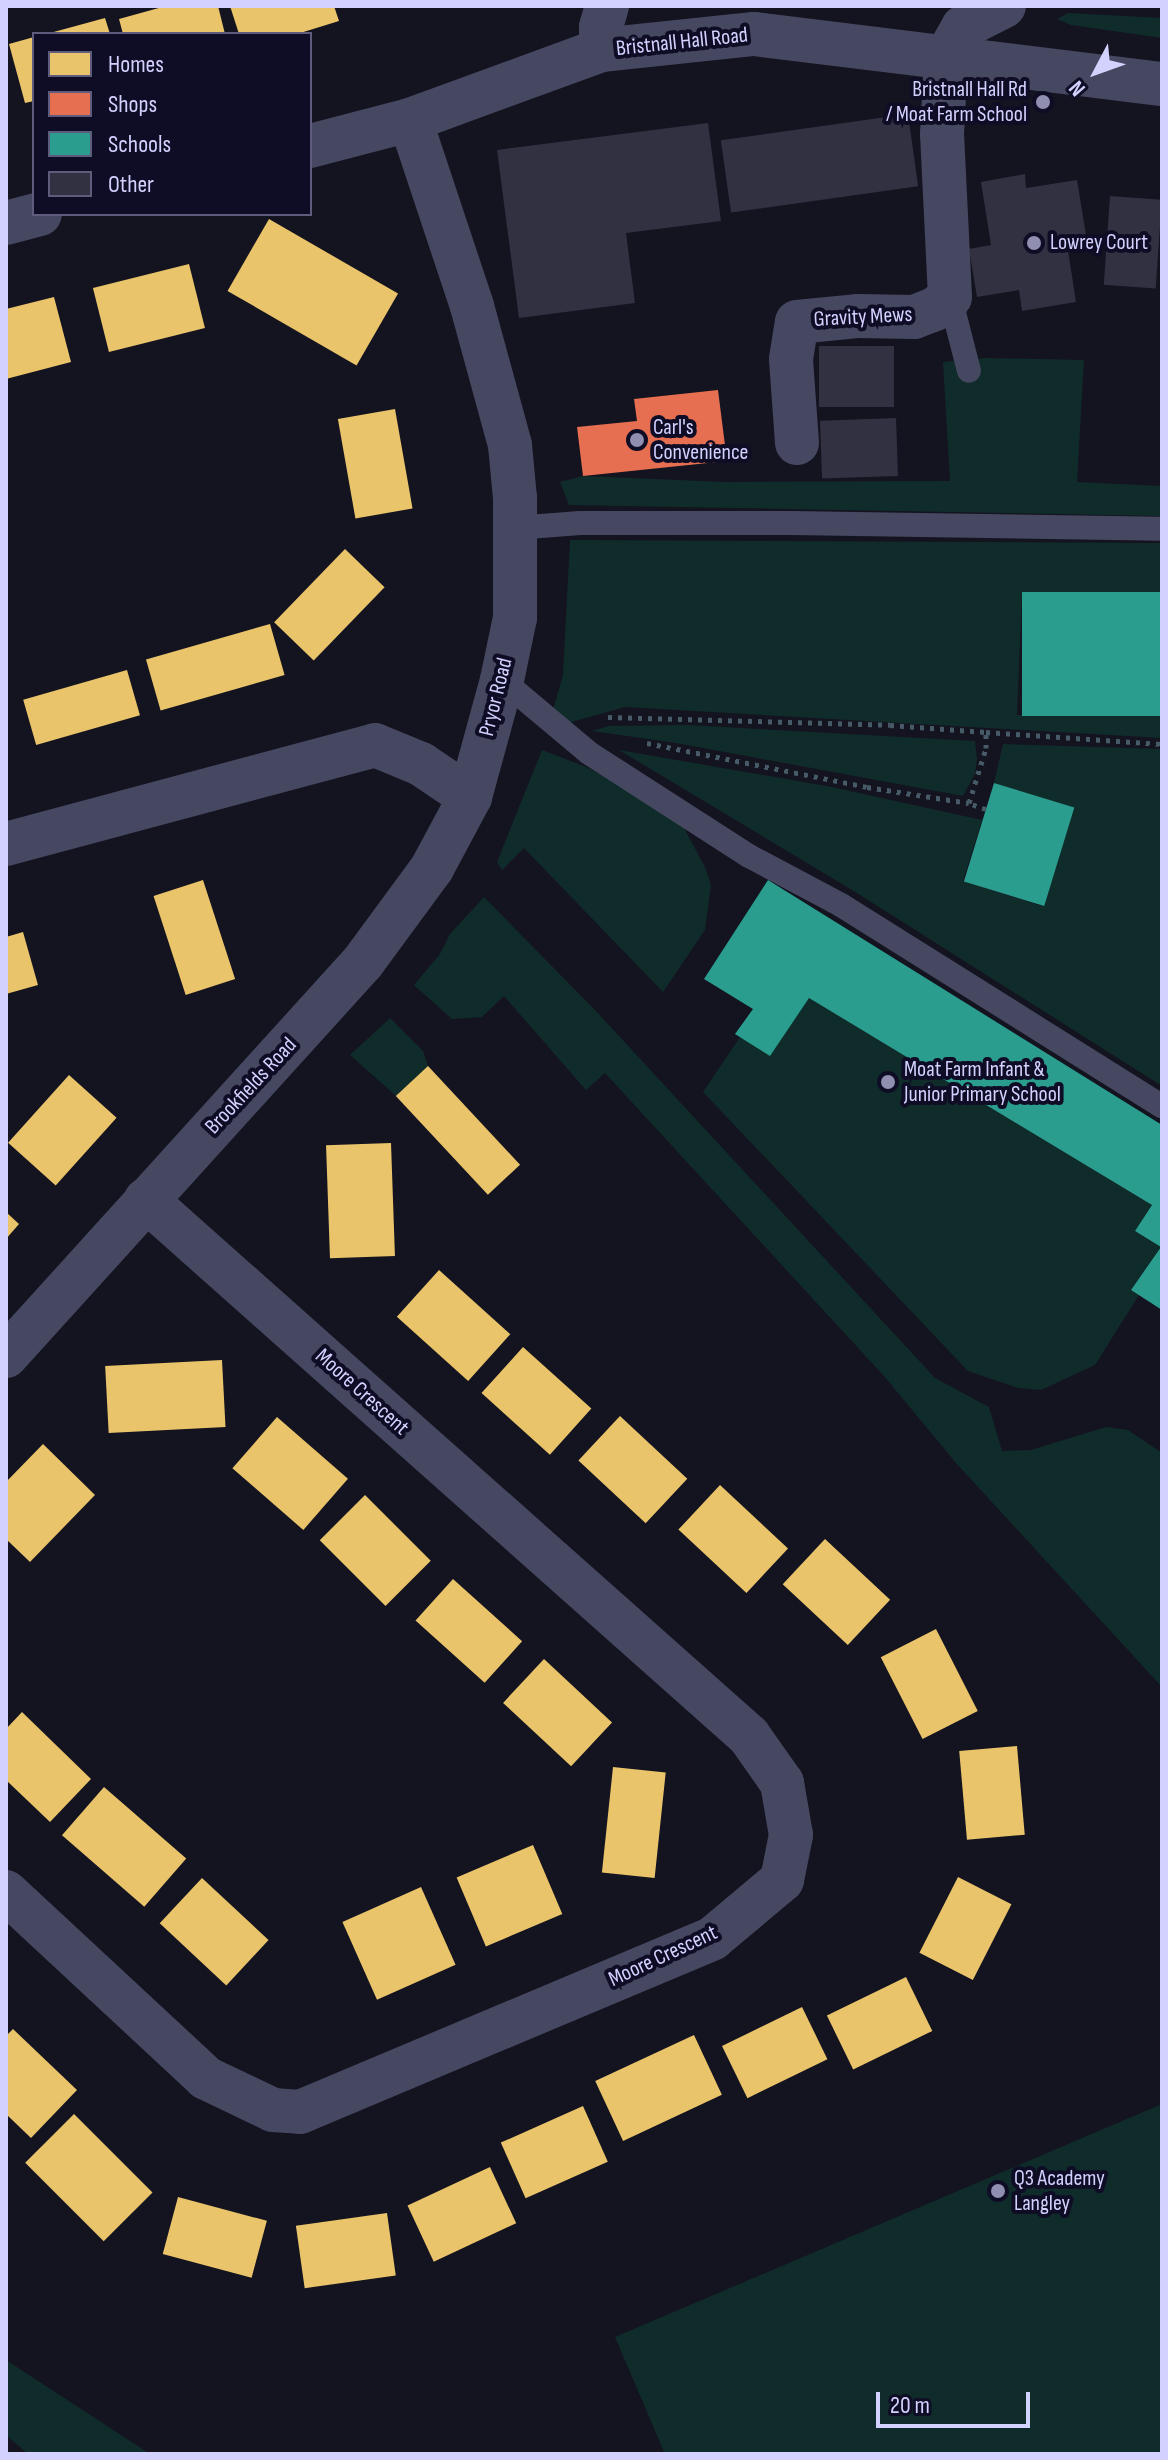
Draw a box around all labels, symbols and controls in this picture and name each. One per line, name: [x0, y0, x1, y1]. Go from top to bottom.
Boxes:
street label: Bristnall Hall Road: [615, 22, 749, 62]
legend: [32, 32, 312, 216]
north arrow: [1056, 32, 1136, 112]
text: Homes: [108, 50, 164, 79]
text: N: [1063, 75, 1092, 101]
place label: Bristnall Hall Rd / Moat Farm School: [886, 76, 1027, 128]
text: Shops: [108, 90, 157, 119]
marker: Bristnall Hall Rd / Moat Farm School: [1034, 93, 1052, 111]
text: Schools: [108, 130, 171, 159]
text: Other: [108, 170, 154, 199]
place label: Lowrey Court: [1050, 230, 1148, 256]
marker: Lowrey Court: [1025, 234, 1043, 252]
street label: Gravity Mews: [813, 301, 913, 333]
place label: Carl's Convenience: [653, 414, 748, 466]
marker: Carl's Convenience: [628, 431, 646, 449]
street label: Pryor Road: [474, 655, 518, 739]
street label: Brookfields Road: [200, 1032, 302, 1140]
place label: Moat Farm Infant & Junior Primary School: [904, 1056, 1061, 1108]
marker: Moat Farm Infant & Junior Primary School: [879, 1073, 897, 1091]
street label: Moore Crescent: [310, 1343, 414, 1441]
street label: Moore Crescent: [605, 1919, 721, 1993]
place label: Q3 Academy Langley: [1014, 2165, 1105, 2216]
marker: Q3 Academy Langley: [989, 2182, 1007, 2200]
scale bar: [880, 2376, 1034, 2426]
text: 20 m: [890, 2391, 930, 2420]

